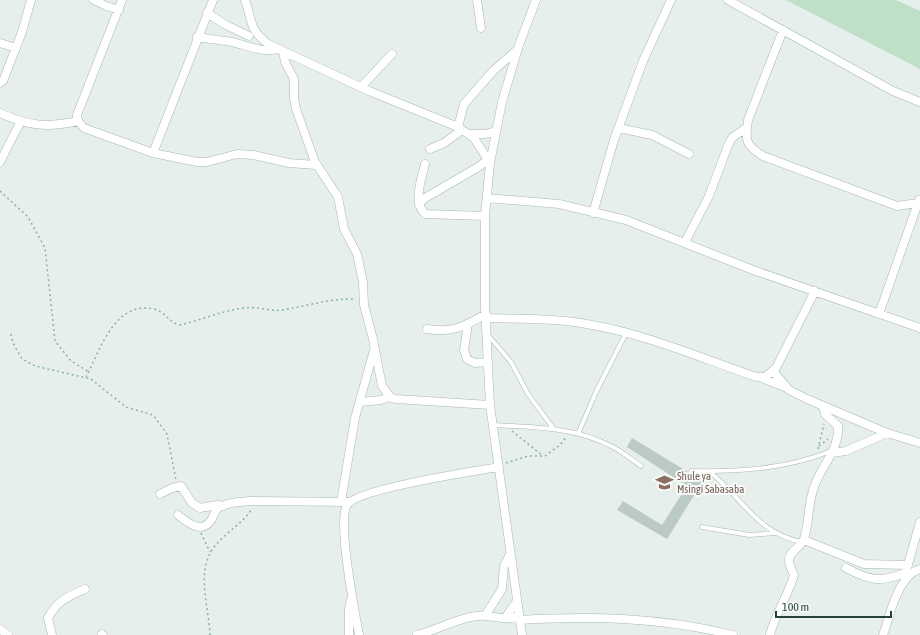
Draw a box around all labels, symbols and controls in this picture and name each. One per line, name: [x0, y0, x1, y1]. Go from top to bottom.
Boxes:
place label: Shule ya Msingi Sabasaba: [677, 470, 744, 495]
school or university icon: Shule ya Msingi Sabasaba: [654, 472, 674, 492]
scale bar: [776, 593, 891, 619]
text: 100 m: [782, 600, 809, 614]

